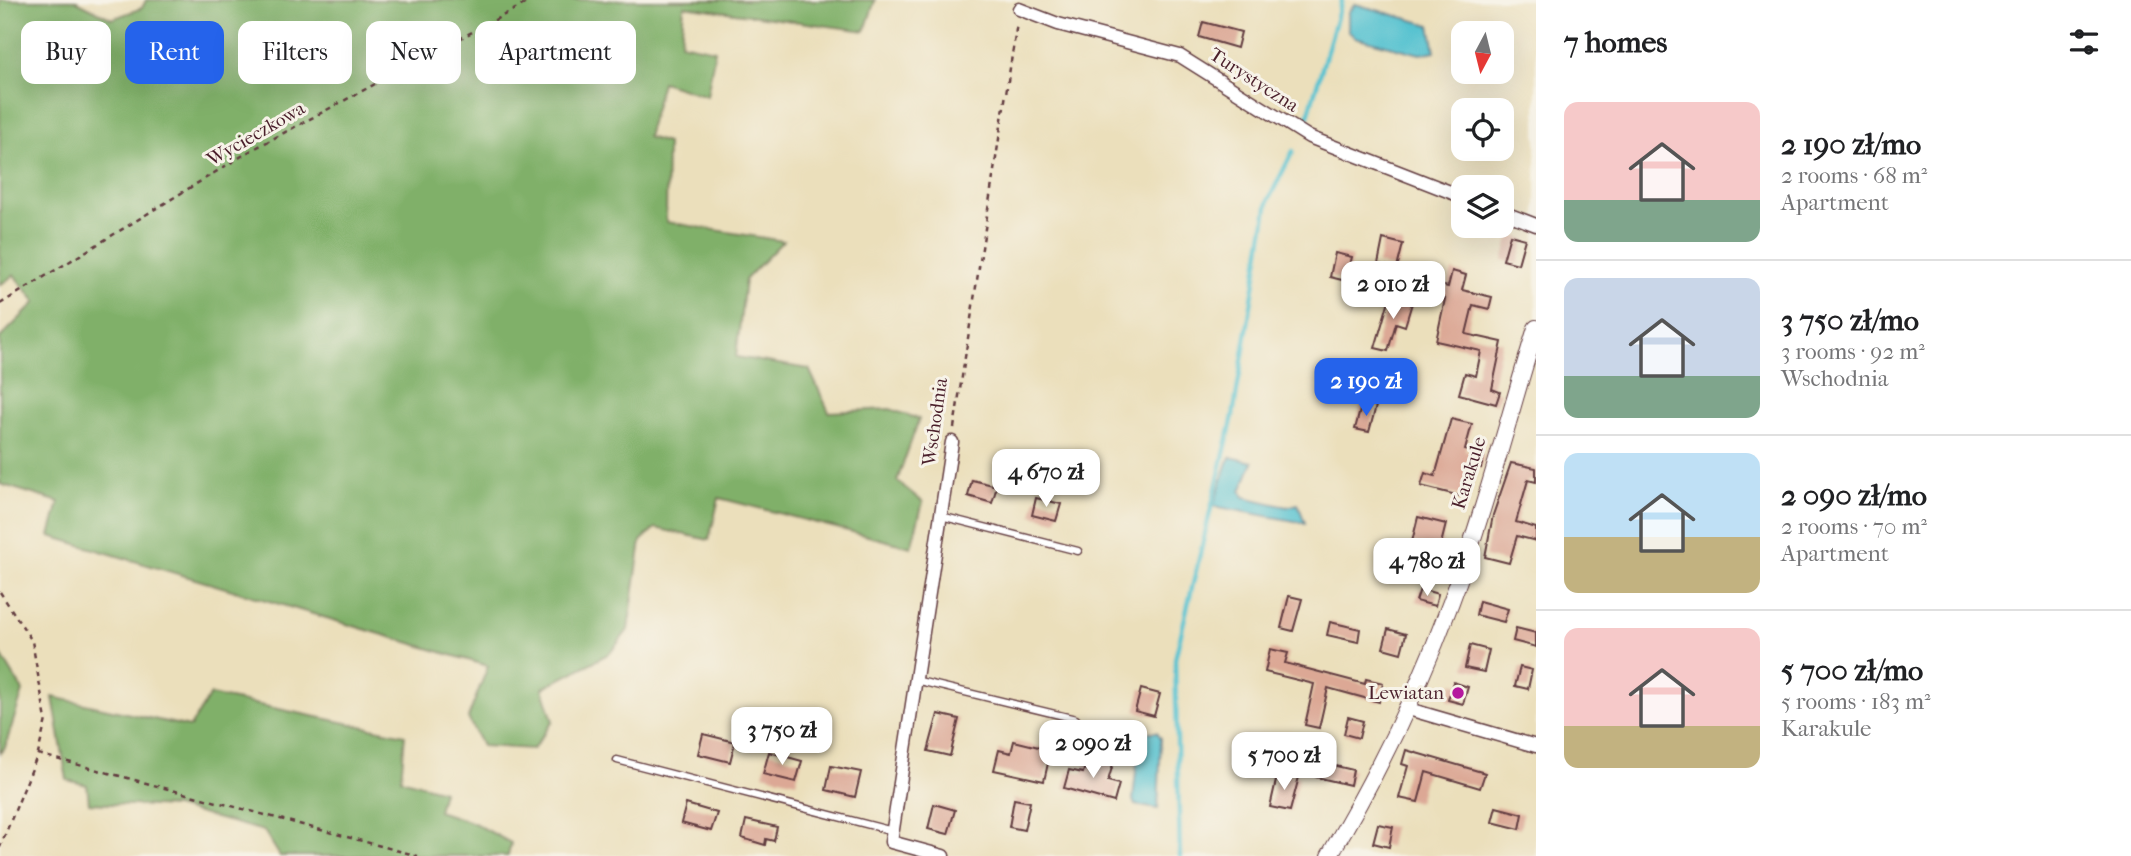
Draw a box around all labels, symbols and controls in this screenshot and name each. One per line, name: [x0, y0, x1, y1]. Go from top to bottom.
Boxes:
chip: Buy: [21, 21, 111, 84]
chip: Rent: [125, 21, 224, 84]
chip: Filters: [238, 21, 352, 84]
chip: New: [366, 21, 461, 84]
chip: Apartment: [475, 21, 636, 84]
north arrow: [1451, 21, 1514, 84]
map controls: [1451, 21, 1514, 238]
icon: filters: [2065, 23, 2103, 61]
text: 7 homes: [1564, 25, 1667, 60]
street label: Turystyczna: [1205, 43, 1303, 117]
street label: Wycieczkowa: [202, 97, 309, 171]
button: locate: [1451, 98, 1514, 161]
text: 2 190 zł/mo: [1781, 127, 1921, 162]
icon: home: [1620, 130, 1704, 214]
text: 2 rooms · 68 m²: [1781, 162, 1927, 189]
button: layers: [1451, 175, 1514, 238]
text: Apartment: [1781, 189, 1889, 216]
pin: 2 010 zł: [1321, 262, 1465, 321]
text: 2 010 zł: [1357, 270, 1429, 297]
text: 3 750 zł/mo: [1781, 303, 1919, 338]
icon: home: [1620, 306, 1704, 390]
text: 3 rooms · 92 m²: [1781, 338, 1925, 365]
pin: 2 190 zł: [1294, 358, 1438, 418]
text: Wschodnia: [1781, 365, 1888, 392]
text: 2 190 zł: [1330, 367, 1402, 394]
street label: Wschodnia: [918, 376, 952, 468]
street label: Karakule: [1448, 434, 1490, 512]
pin: 4 670 zł: [974, 449, 1118, 509]
text: 4 670 zł: [1008, 458, 1084, 485]
text: 2 090 zł/mo: [1781, 478, 1927, 513]
icon: home: [1620, 481, 1704, 565]
text: 2 rooms · 70 m²: [1781, 513, 1927, 540]
pin: 4 780 zł: [1355, 538, 1499, 598]
text: Apartment: [1781, 540, 1889, 567]
text: 4 780 zł: [1389, 547, 1465, 574]
text: 5 700 zł/mo: [1781, 653, 1923, 688]
icon: home: [1620, 656, 1704, 740]
place label: Lewiatan: [1368, 682, 1444, 704]
marker: Lewiatan: [1450, 685, 1466, 701]
text: 5 rooms · 183 m²: [1781, 688, 1931, 715]
pin: 3 750 zł: [710, 708, 854, 767]
text: Karakule: [1781, 715, 1871, 742]
text: 3 750 zł: [747, 716, 817, 743]
pin: 2 090 zł: [1021, 720, 1165, 780]
text: 2 090 zł: [1055, 729, 1131, 756]
pin: 5 700 zł: [1212, 732, 1356, 792]
text: 5 700 zł: [1248, 741, 1320, 768]

